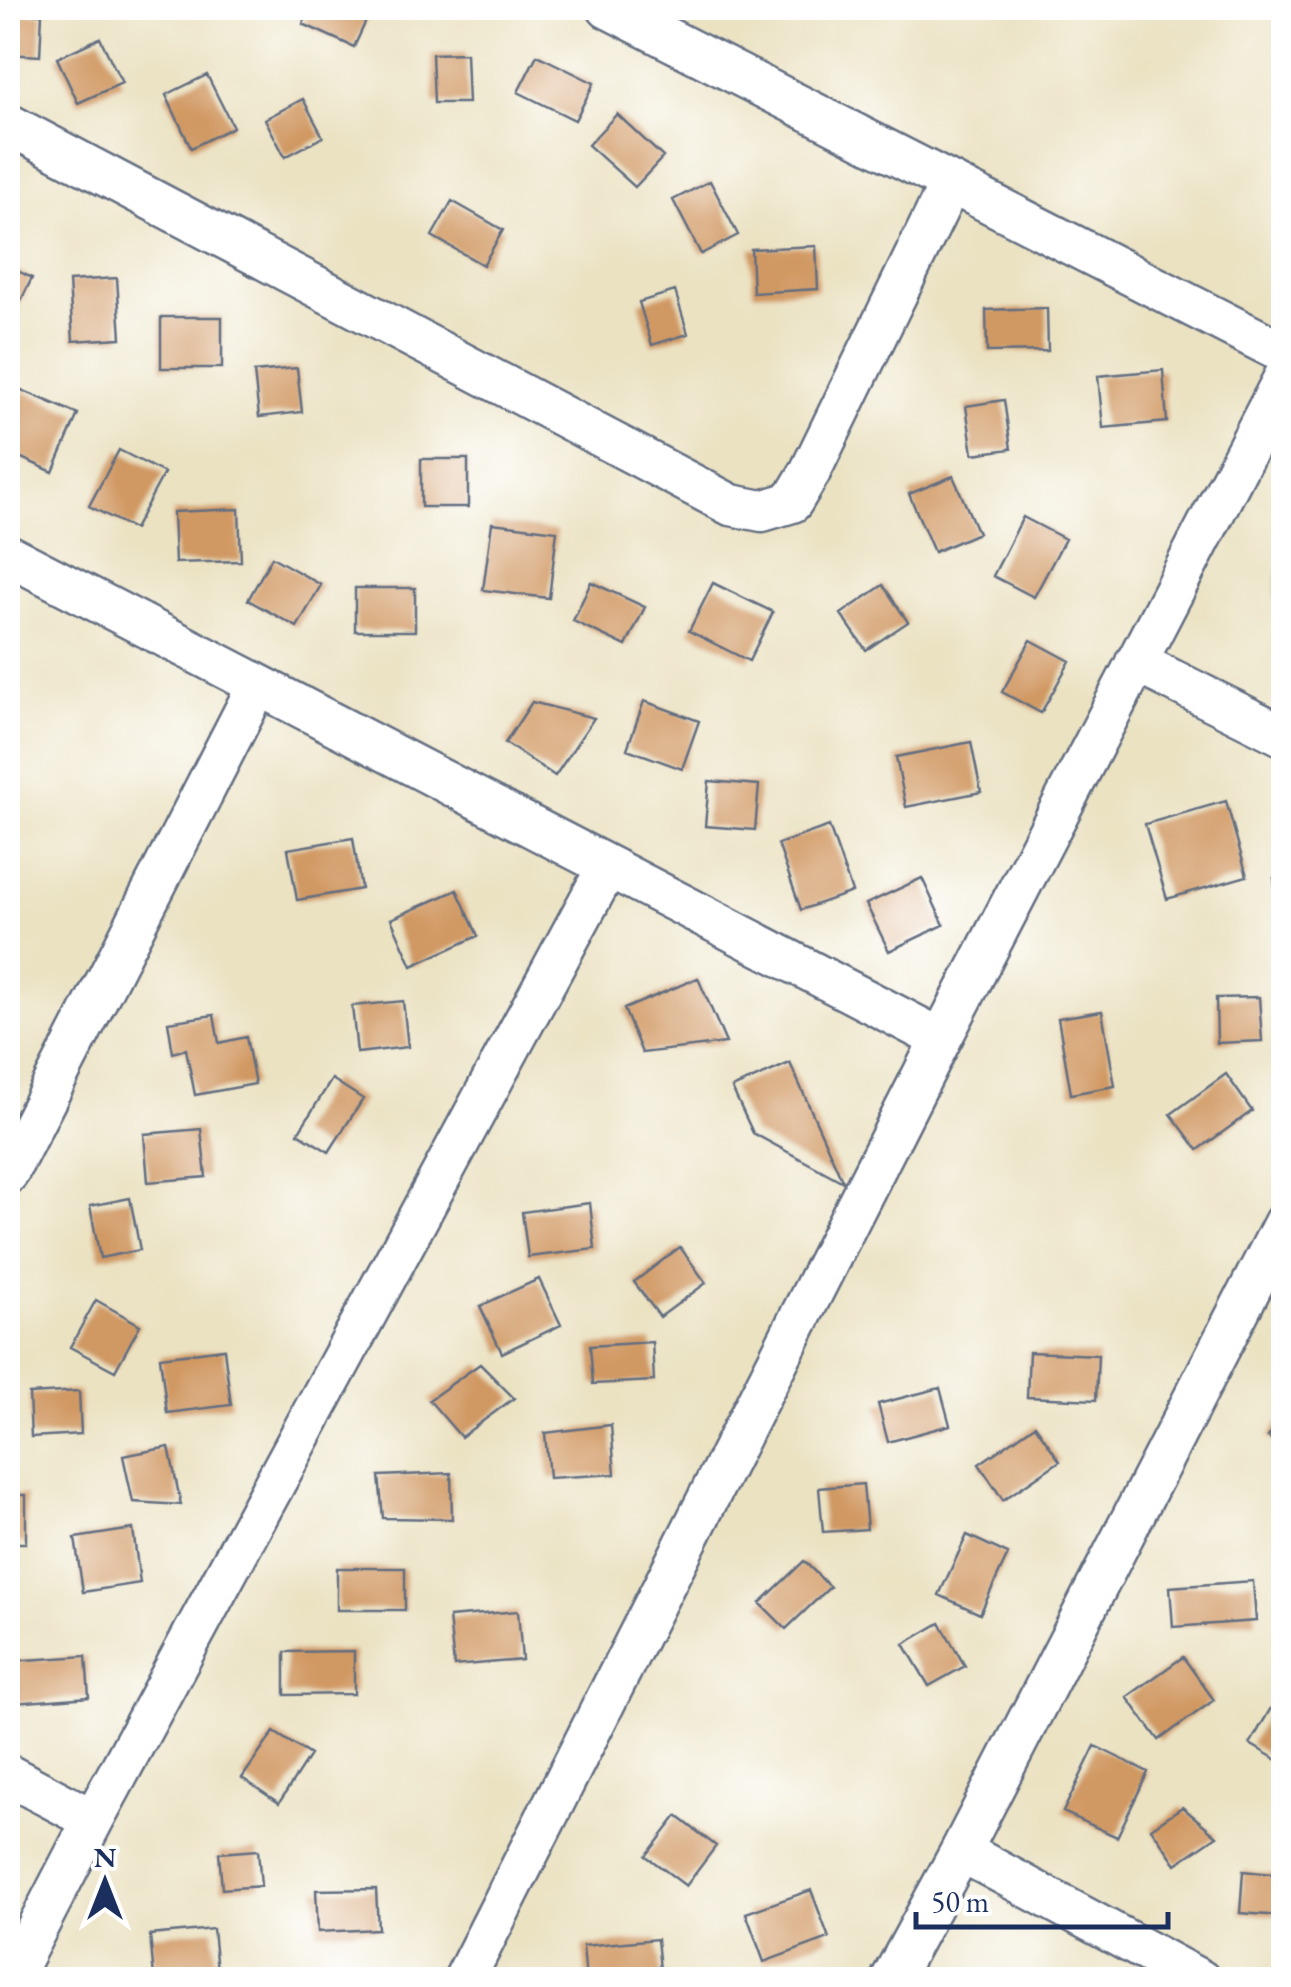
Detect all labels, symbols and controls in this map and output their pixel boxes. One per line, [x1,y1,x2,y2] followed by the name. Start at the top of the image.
[55,1832,155,1932] north arrow
[94,1839,117,1875] text: N
[916,1867,1168,1929] scale bar
[931,1882,989,1921] text: 50 m

